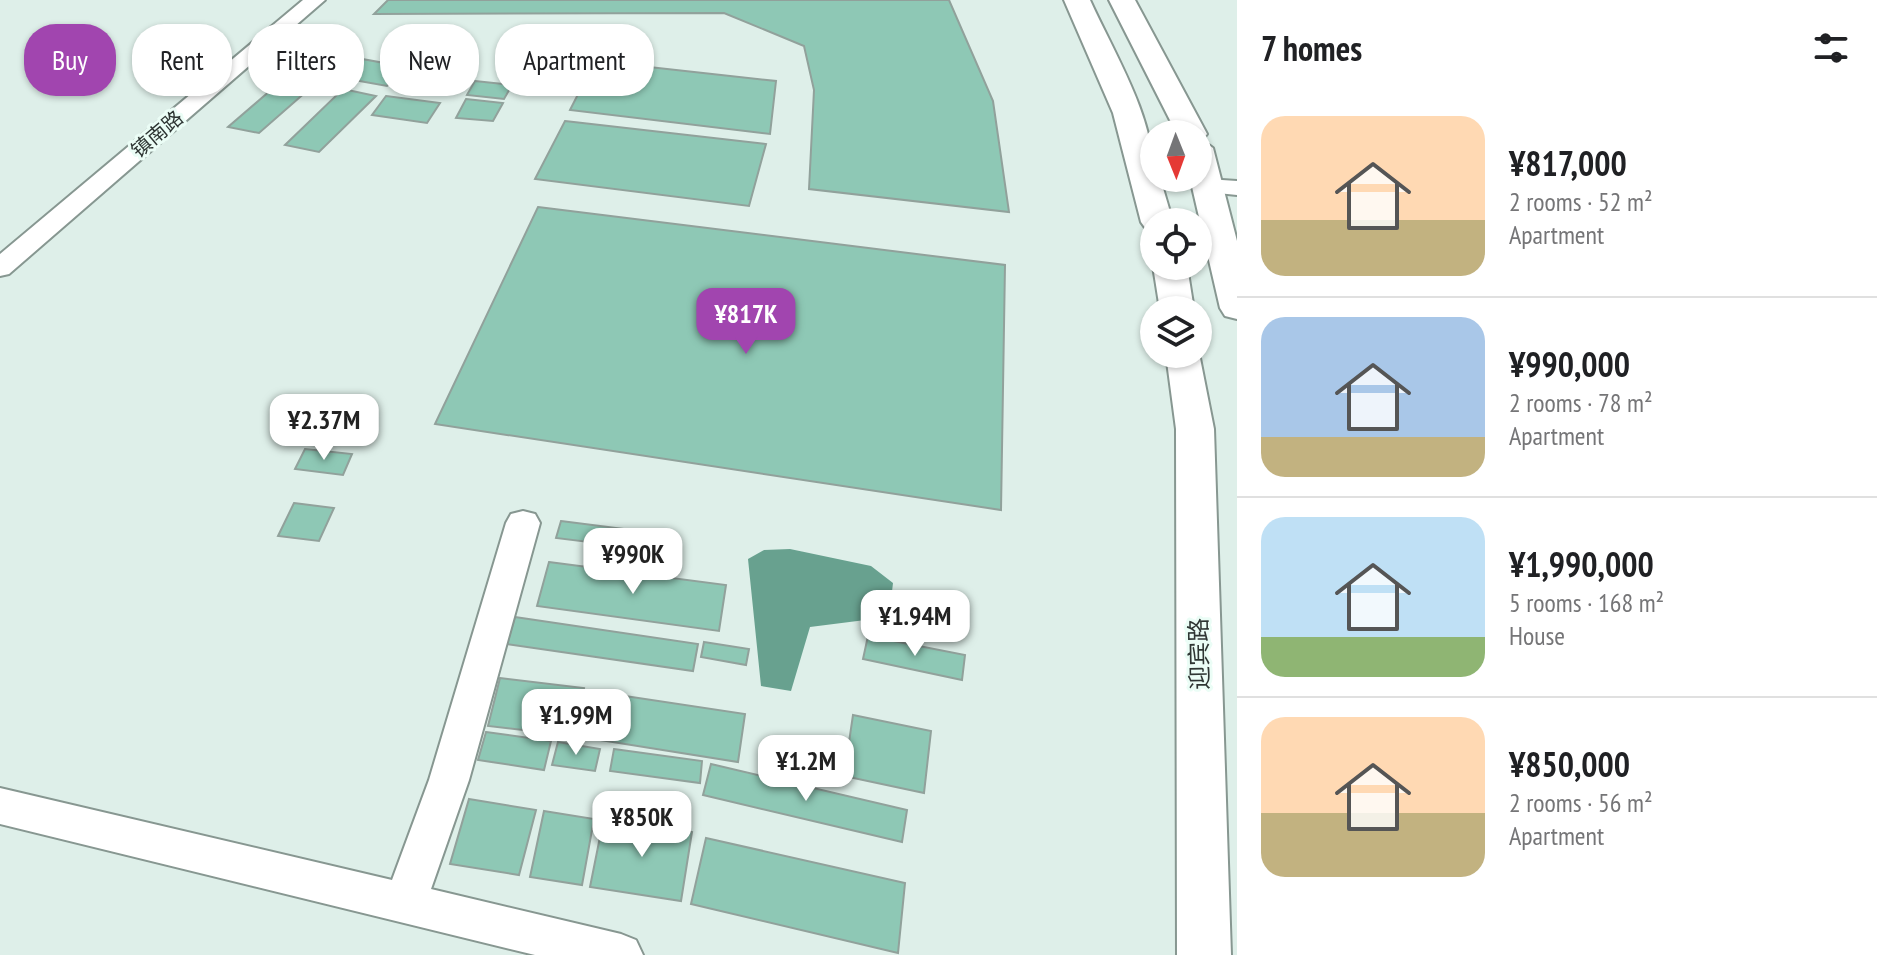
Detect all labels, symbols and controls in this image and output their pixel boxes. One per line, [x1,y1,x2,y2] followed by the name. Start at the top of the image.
[24,24,116,96] chip: Buy
[132,24,232,96] chip: Rent
[248,24,364,96] chip: Filters
[380,24,479,96] chip: New
[495,24,654,96] chip: Apartment
[1261,26,1362,70] text: 7 homes
[1809,26,1853,70] icon: filters
[126,105,188,163] street label: 镇南路
[1140,120,1212,192] north arrow
[1140,120,1212,368] map controls
[1509,141,1627,185] text: ¥817,000
[1325,148,1421,244] icon: home
[1509,185,1653,218] text: 2 rooms · 52 m²
[1140,208,1212,280] button: locate
[1509,218,1604,251] text: Apartment
[690,288,802,356] pin: ¥817K
[1140,296,1212,368] button: layers
[714,297,778,330] text: ¥817K
[1509,342,1630,386] text: ¥990,000
[1325,349,1421,445] icon: home
[1509,386,1653,419] text: 2 rooms · 78 m²
[259,394,389,462] pin: ¥2.37M
[288,403,360,436] text: ¥2.37M
[1509,419,1604,452] text: Apartment
[577,528,689,596] pin: ¥990K
[601,537,665,570] text: ¥990K
[1509,542,1654,586] text: ¥1,990,000
[1325,549,1421,645] icon: home
[1509,586,1664,619] text: 5 rooms · 168 m²
[850,590,980,658] pin: ¥1.94M
[879,599,951,632] text: ¥1.94M
[1183,618,1215,690] street label: 迎宾路
[1509,619,1565,652] text: House
[511,689,641,757] pin: ¥1.99M
[540,698,612,731] text: ¥1.99M
[750,735,862,803] pin: ¥1.2M
[1509,742,1630,786] text: ¥850,000
[776,744,836,777] text: ¥1.2M
[1325,749,1421,845] icon: home
[1509,786,1653,819] text: 2 rooms · 56 m²
[586,791,698,859] pin: ¥850K
[610,800,674,833] text: ¥850K
[1509,819,1604,852] text: Apartment

